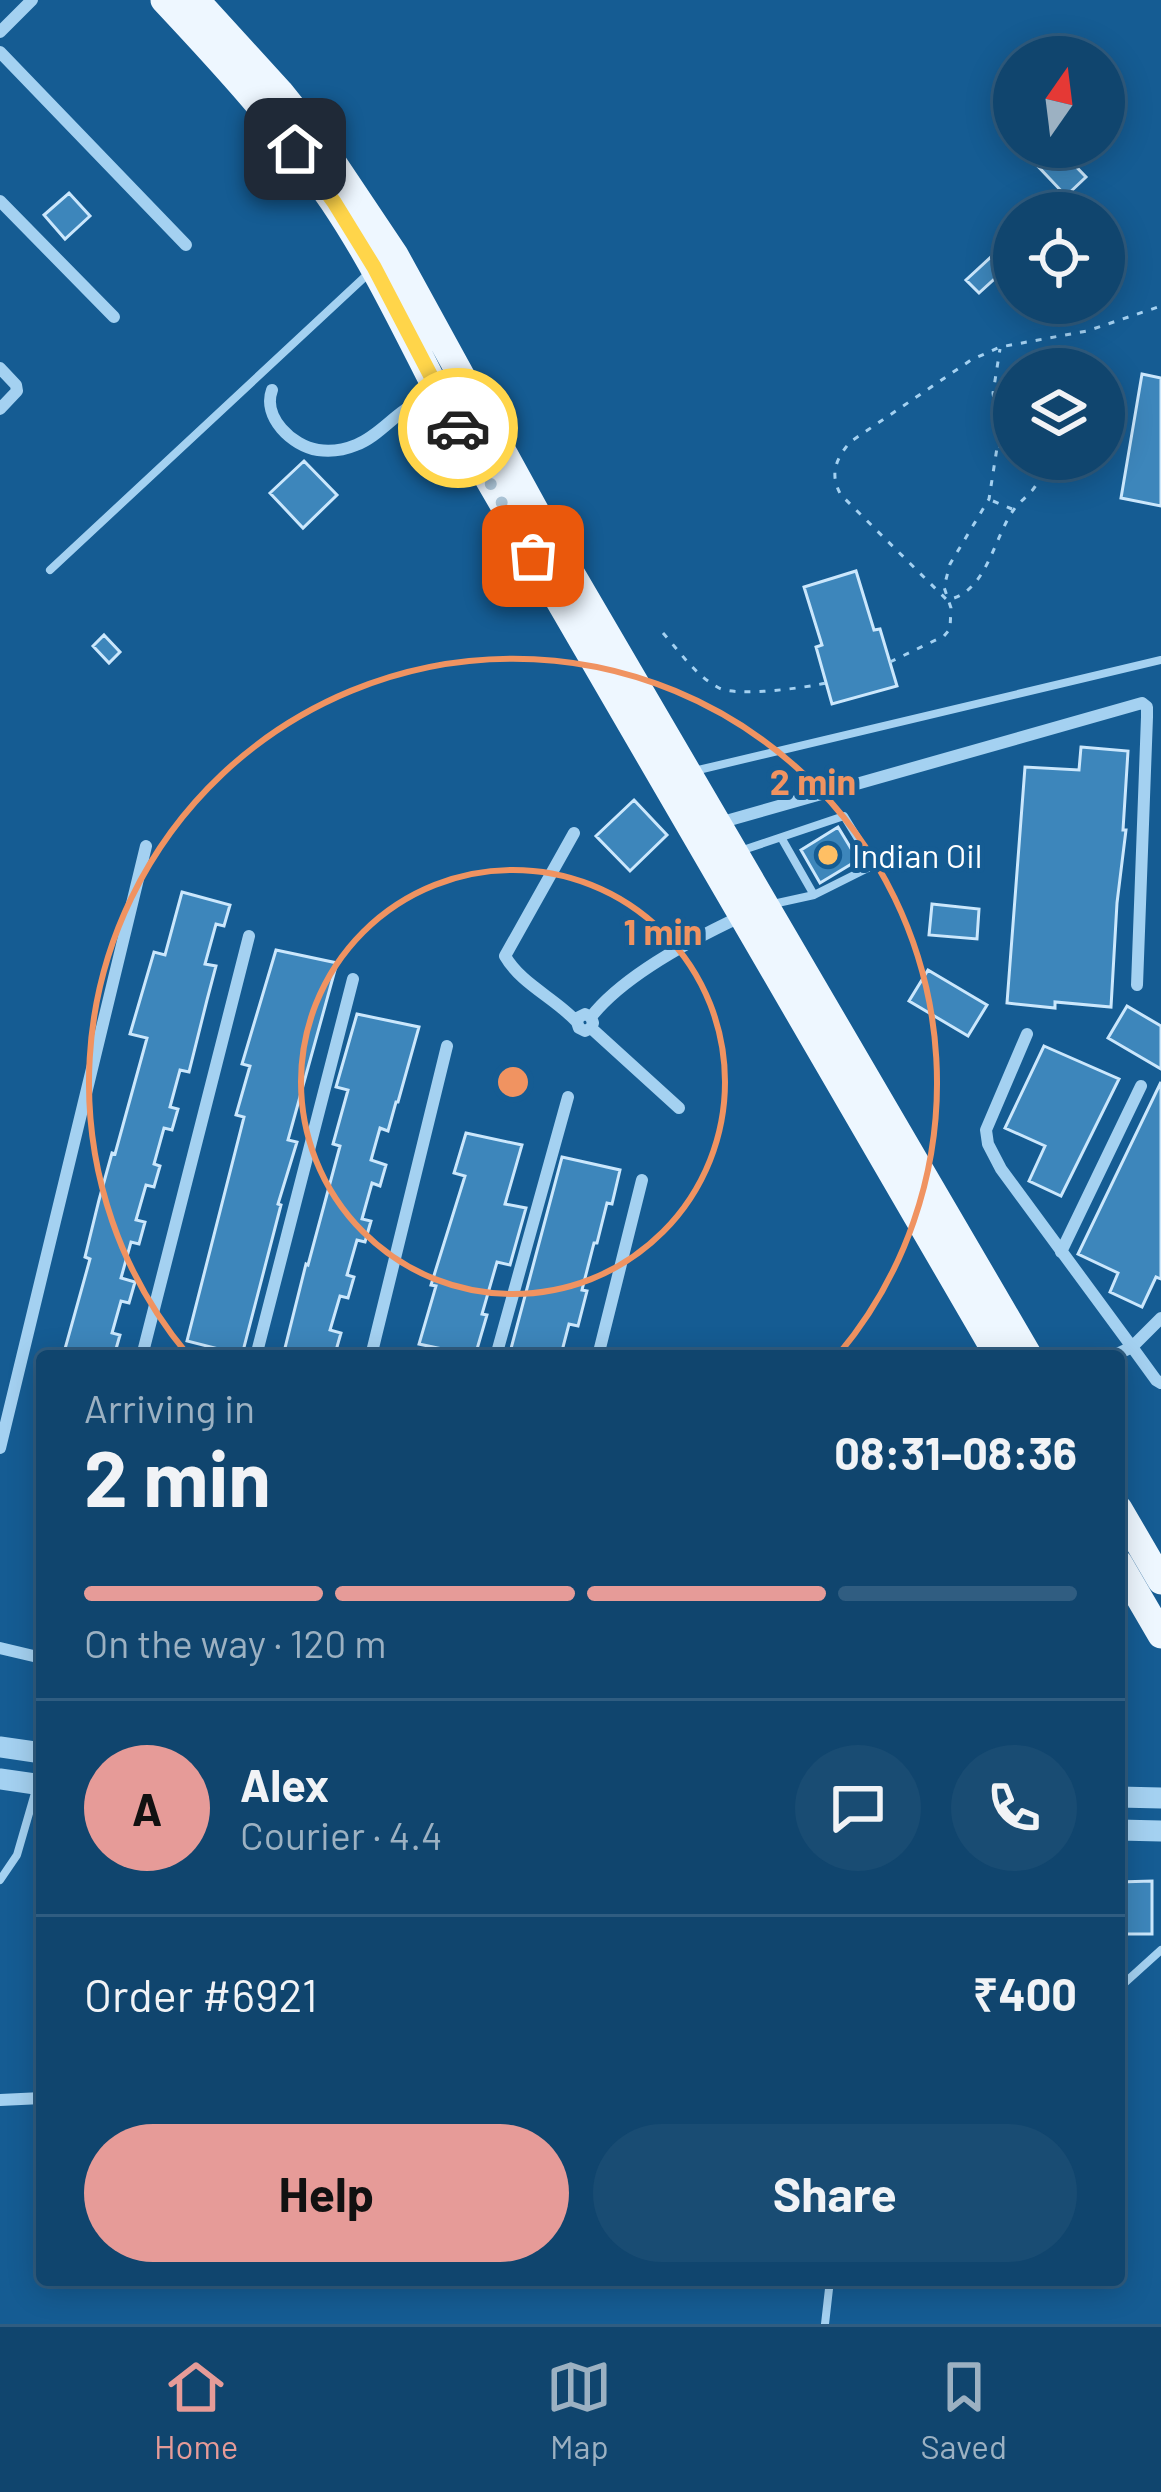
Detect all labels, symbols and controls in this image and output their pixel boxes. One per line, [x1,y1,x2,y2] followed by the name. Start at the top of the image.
[993,36,1125,168] north arrow
[993,36,1125,480] map controls
[244,98,346,200] pin
[262,116,328,182] icon: home
[993,192,1125,324] button: locate
[993,348,1125,480] button: layers
[398,368,518,488] courier
[425,395,491,461] icon: car
[482,505,584,607] pin
[500,523,566,589] icon: bag
[770,759,856,802] text: 2 min
[852,835,982,875] place label: Indian Oil
[815,842,841,868] marker: Indian Oil
[624,909,702,952] text: 1 min
[492,1061,534,1103] centre of rings
[84,1384,255,1431] text: Arriving in
[834,1425,1077,1479] text: 08:31–08:36
[84,1429,271,1523] text: 2 min
[84,1619,386,1666] text: On the way · 120 m
[795,1745,921,1871] button: chat
[951,1745,1077,1871] button: phone
[240,1757,329,1811] text: Alex
[132,1781,162,1835] text: A
[240,1811,443,1858] text: Courier · 4.4
[973,1966,1077,2020] text: ₹400
[84,1967,318,2021] text: Order #6921
[84,2124,569,2262] button: Help
[593,2124,1077,2262] button: Share
[154,2354,238,2466] tab: Home
[546,2354,612,2466] tab: Map
[920,2354,1007,2466] tab: Saved

